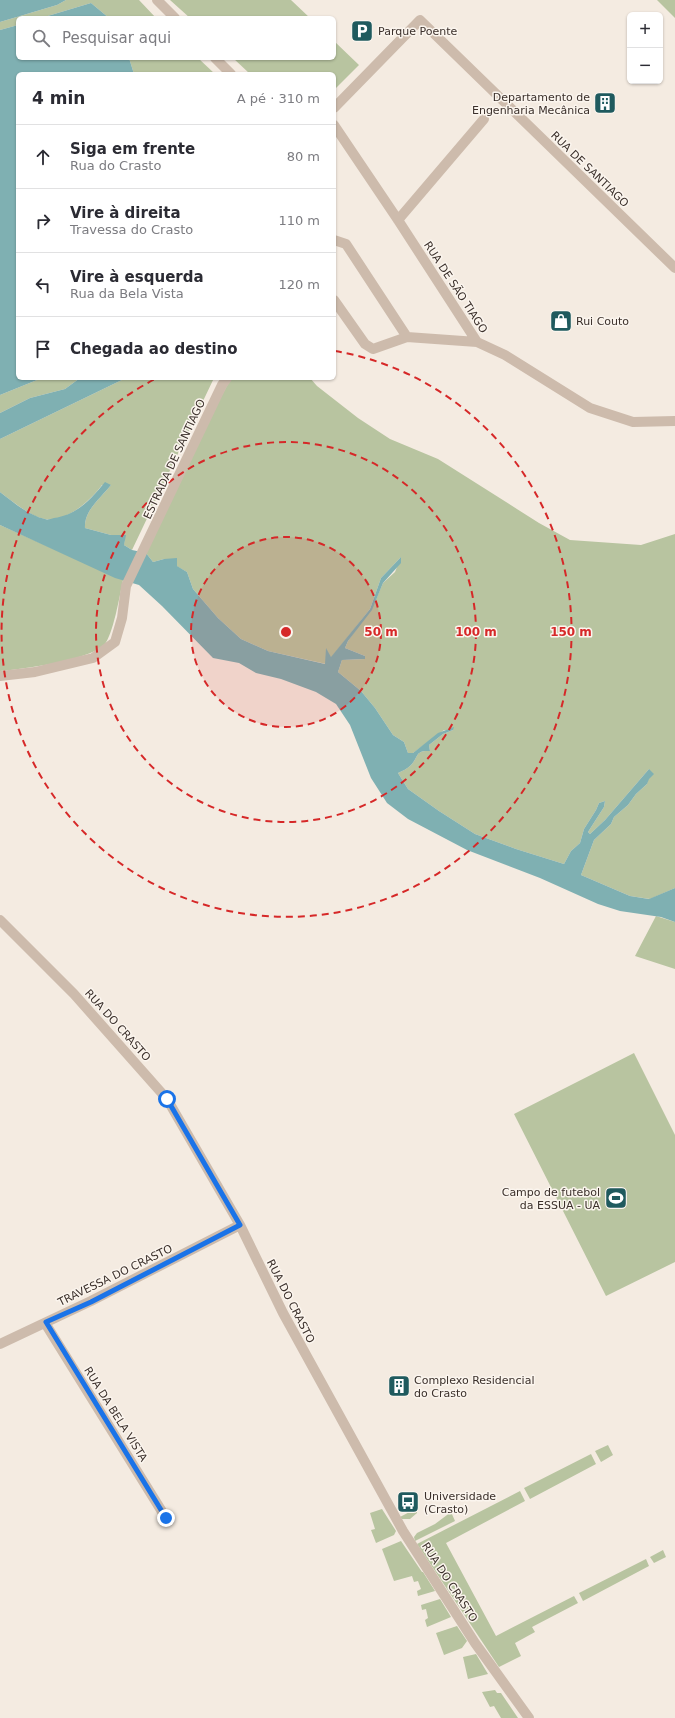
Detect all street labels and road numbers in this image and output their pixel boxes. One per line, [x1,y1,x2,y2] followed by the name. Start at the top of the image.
[548,129,631,210] street label: RUA DE SANTIAGO
[421,239,490,336] street label: RUA DE SÃO TIAGO
[141,397,208,521] street label: ESTRADA DE SANTIAGO
[82,987,154,1064] street label: RUA DO CRASTO
[55,1242,175,1309] street label: TRAVESSA DO CRASTO
[264,1257,317,1346] street label: RUA DO CRASTO
[81,1365,150,1464] street label: RUA DA BELA VISTA
[419,1540,480,1625] street label: RUA DO CRASTO

